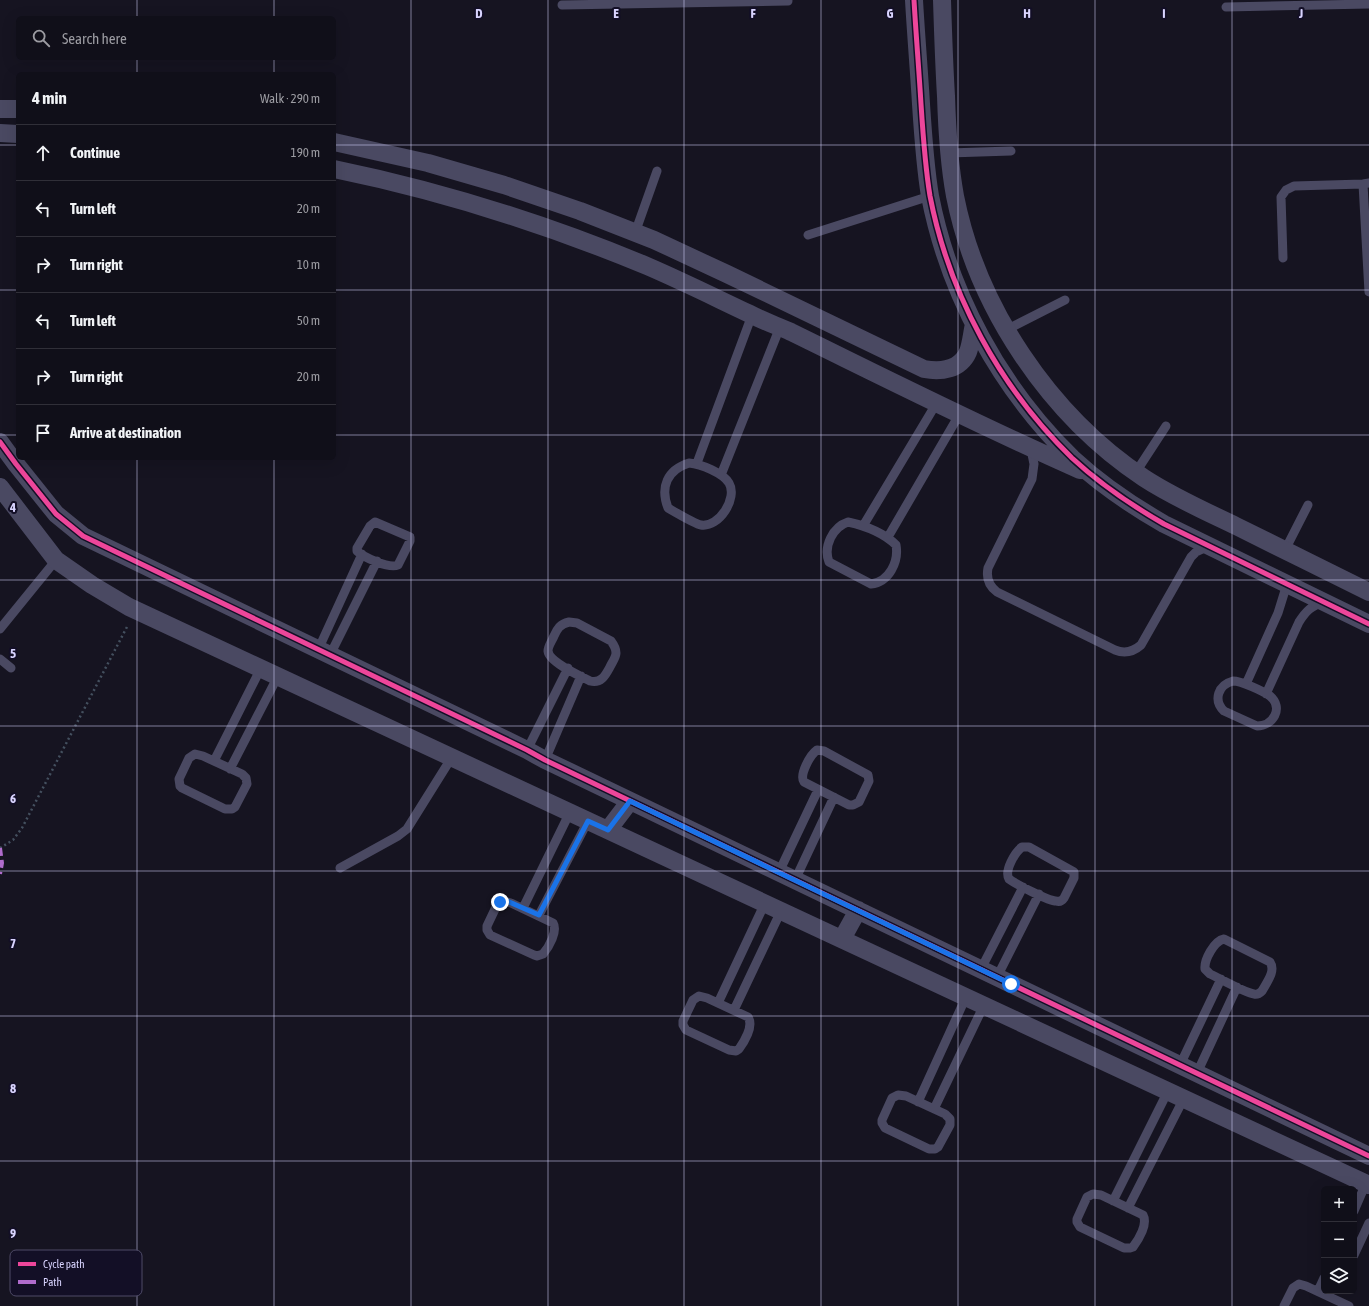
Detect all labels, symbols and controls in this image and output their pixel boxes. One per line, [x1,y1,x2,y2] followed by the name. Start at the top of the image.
[475,6,483,21] text: D
[613,6,619,21] text: E
[750,6,756,21] text: F
[887,6,894,21] text: G
[1023,6,1031,21] text: H
[1162,6,1166,21] text: I
[1298,6,1303,21] text: J
[16,16,336,60] search box
[30,27,52,49] icon: search
[62,30,127,47] text: Search here
[32,88,67,108] text: 4 min
[260,91,320,106] text: Walk · 290 m
[32,142,54,164] icon: ahead
[70,144,120,161] text: Continue
[291,145,320,160] text: 190 m
[32,198,54,220] icon: left
[70,200,116,217] text: Turn left
[297,201,320,216] text: 20 m
[32,254,54,276] icon: right
[70,256,123,273] text: Turn right
[297,257,320,272] text: 10 m
[32,310,54,332] icon: left
[70,312,116,329] text: Turn left
[297,313,320,328] text: 50 m
[32,366,54,388] icon: right
[70,368,123,385] text: Turn right
[297,369,320,384] text: 20 m
[32,422,54,444] icon: arrive
[70,424,181,441] text: Arrive at destination
[9,500,16,515] text: 4
[10,646,16,661] text: 5
[10,791,16,806] text: 6
[491,893,509,911] route end
[10,936,16,951] text: 7
[1002,975,1020,993] route start
[10,1081,16,1096] text: 8
[1321,1186,1357,1294] map controls
[1321,1186,1357,1222] button: +
[1321,1222,1357,1258] button: −
[10,1226,16,1241] text: 9
[10,1250,142,1296] legend
[43,1258,85,1270] text: Cycle path
[1321,1258,1357,1294] button: layers
[43,1276,62,1288] text: Path

